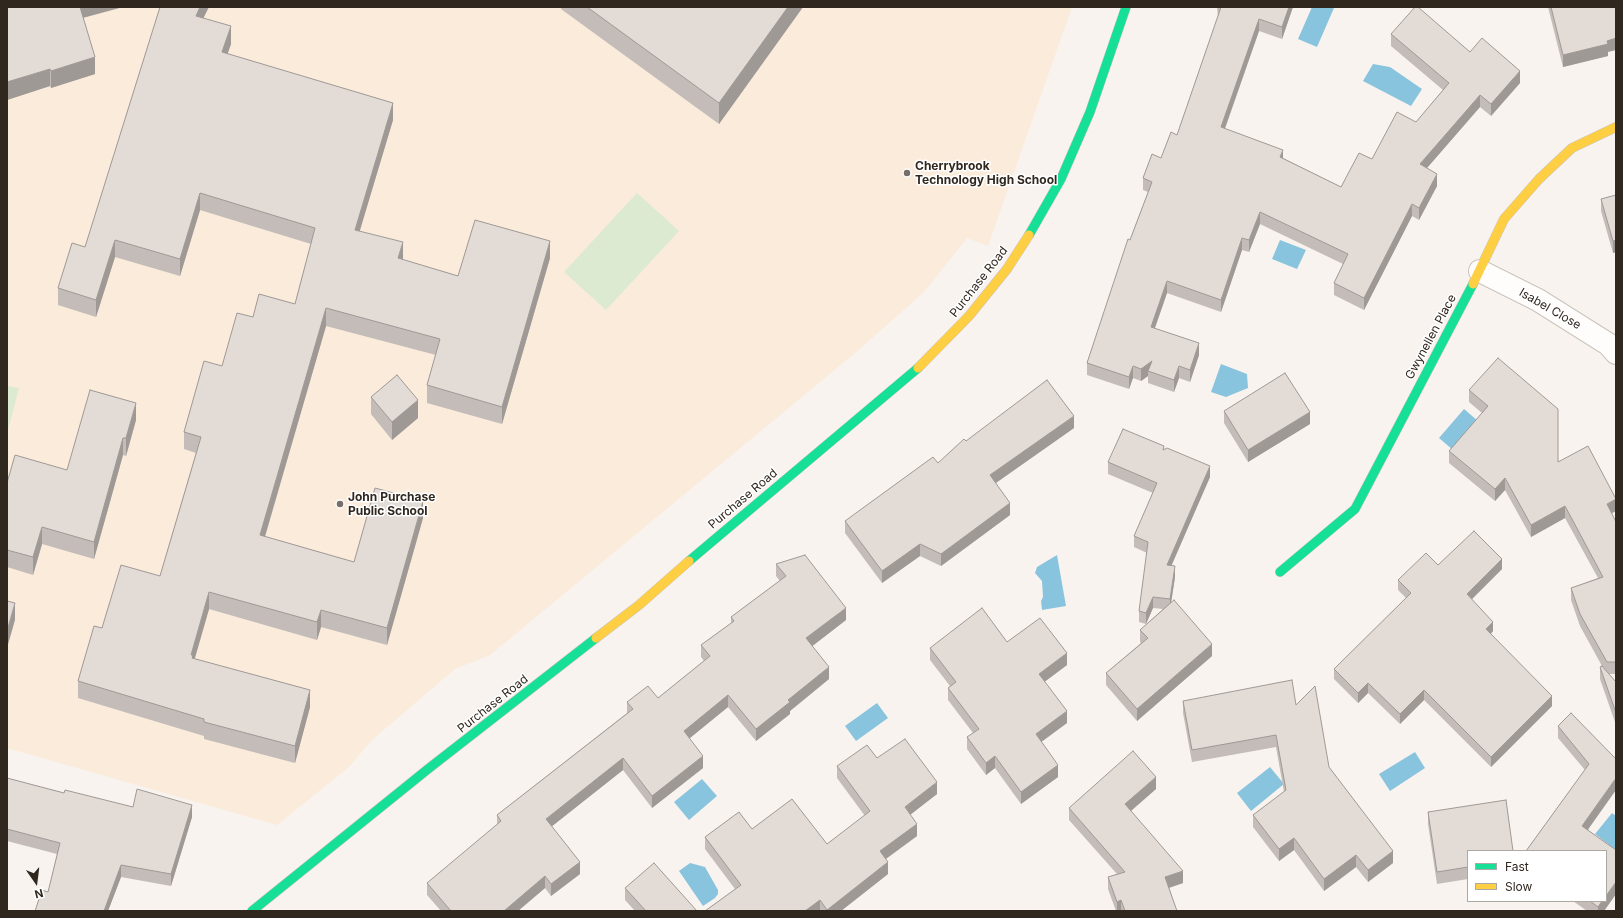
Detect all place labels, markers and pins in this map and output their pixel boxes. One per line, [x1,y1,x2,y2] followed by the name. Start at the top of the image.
[915,159,1057,187] place label: Cherrybrook Technology High School
[902,168,912,178] marker: Cherrybrook Technology High School
[348,490,435,518] place label: John Purchase Public School
[335,499,345,509] marker: John Purchase Public School

